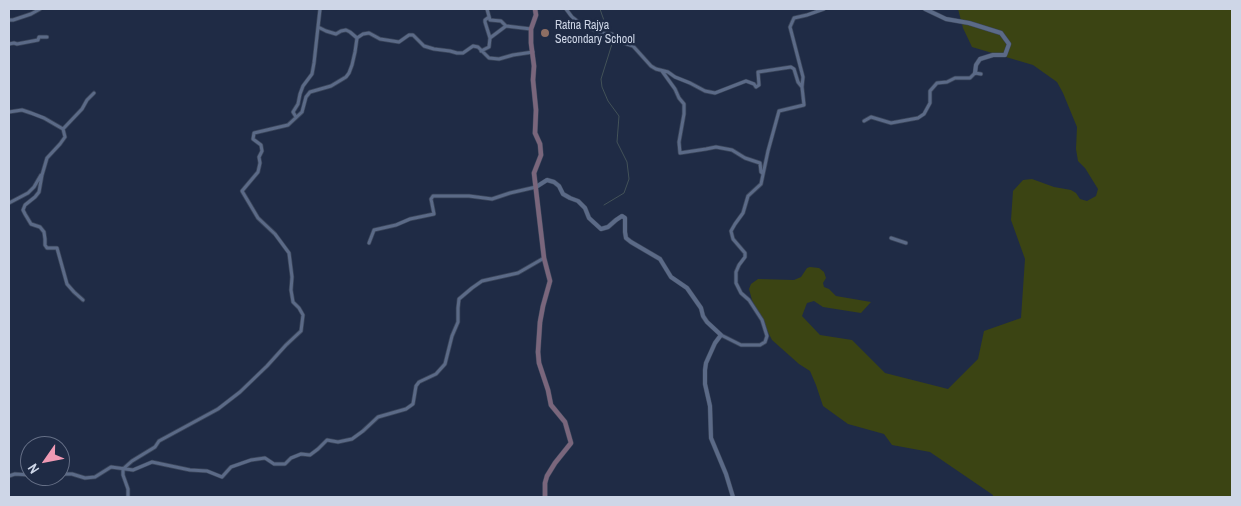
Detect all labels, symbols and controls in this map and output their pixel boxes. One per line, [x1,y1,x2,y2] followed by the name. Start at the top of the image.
[555,19,635,47] place label: Ratna Rajya Secondary School
[539,27,551,39] marker: Ratna Rajya Secondary School
[20,436,70,486] north arrow
[23,460,43,477] text: N

